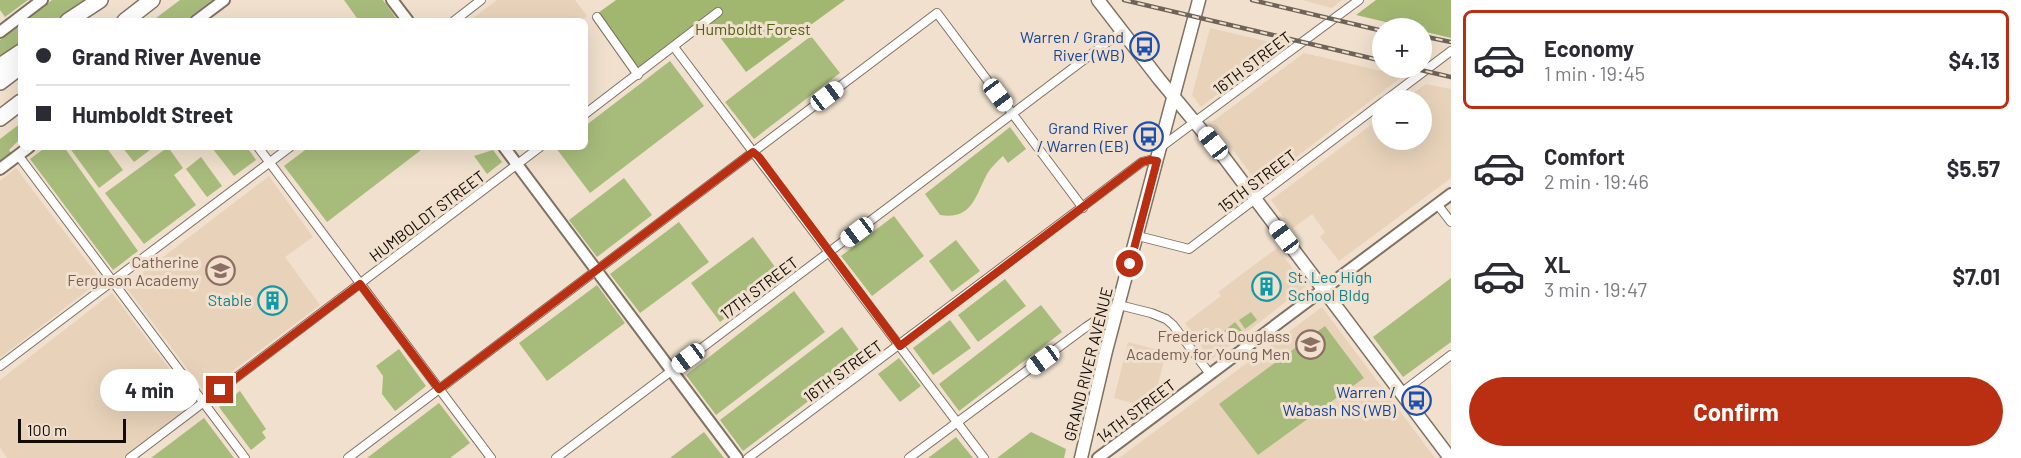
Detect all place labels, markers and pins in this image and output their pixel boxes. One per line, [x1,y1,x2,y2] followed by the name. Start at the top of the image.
[1020,27,1125,64] place label: Warren / Grand River (WB)
[1129,30,1161,62] bus stop icon: Warren / Grand River (WB)
[1037,118,1129,155] place label: Grand River / Warren (EB)
[1133,121,1165,153] bus stop icon: Grand River / Warren (EB)
[67,252,200,289] place label: Catherine Ferguson Academy
[204,255,236,287] school or university icon: Catherine Ferguson Academy
[1288,267,1372,304] place label: St. Leo High School Bldg
[1251,270,1283,302] building icon: St. Leo High School Bldg
[257,284,289,316] building icon: Stable
[208,290,252,309] place label: Stable
[1126,326,1290,363] place label: Frederick Douglass Academy for Young Men
[1295,329,1327,361] school or university icon: Frederick Douglass Academy for Young Men
[1283,382,1397,419] place label: Warren / Wabash NS (WB)
[1401,385,1433,417] bus stop icon: Warren / Wabash NS (WB)

